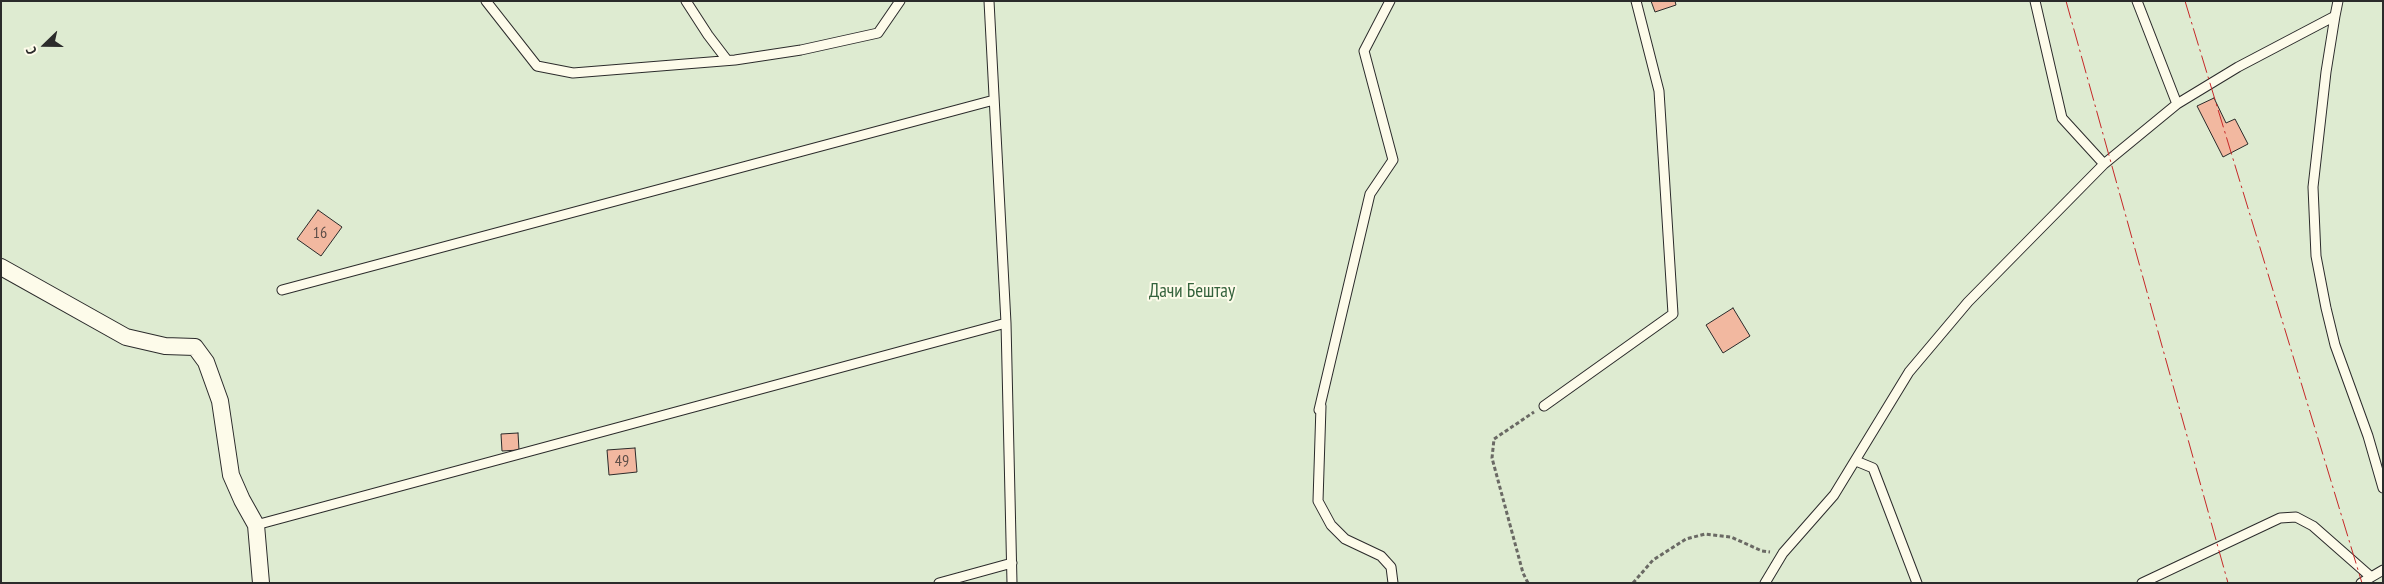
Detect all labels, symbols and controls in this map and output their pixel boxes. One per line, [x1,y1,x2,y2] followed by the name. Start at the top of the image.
[20,20,70,70] north arrow
[22,44,41,57] text: С
[313,223,327,243] house number: 16
[1149,281,1235,303] park label: Дачи Бештау
[615,451,629,471] house number: 49

